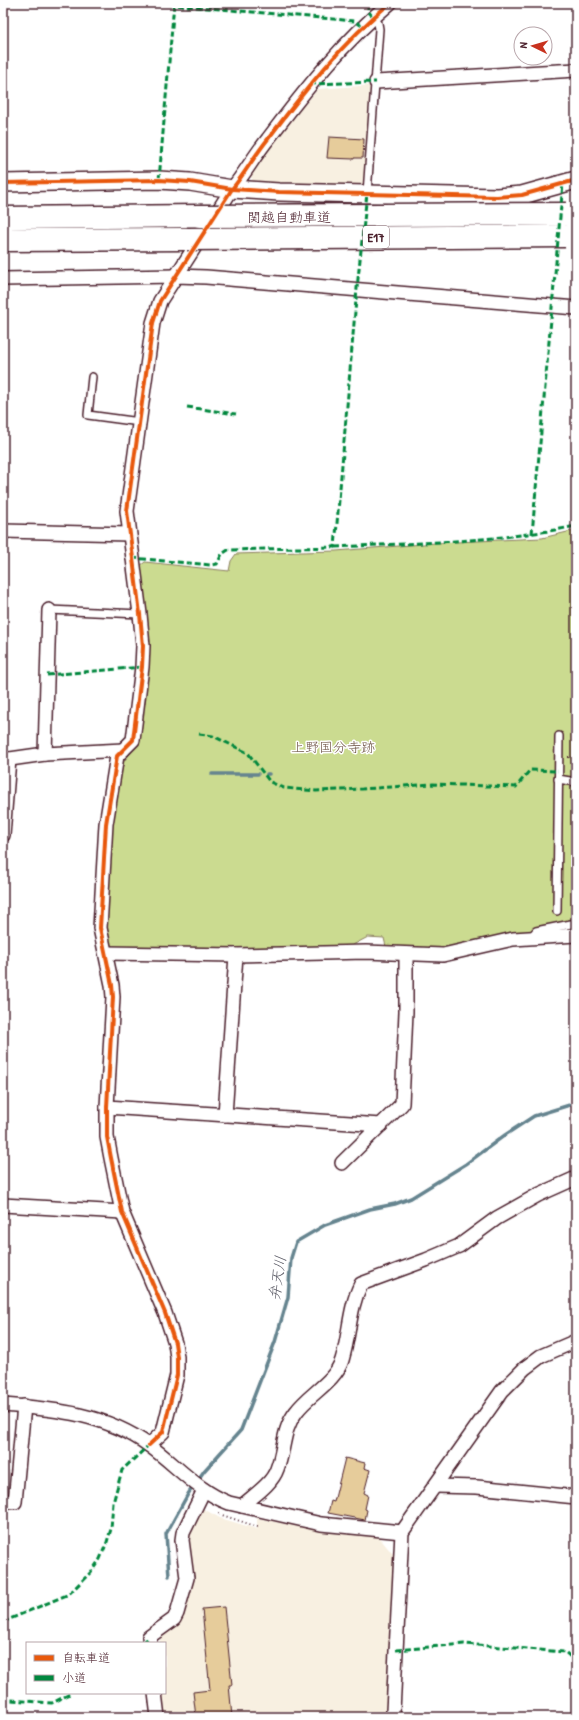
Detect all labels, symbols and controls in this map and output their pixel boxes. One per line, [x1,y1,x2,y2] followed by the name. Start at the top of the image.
[513,26,553,66] north arrow
[516,41,530,49] text: N
[247,207,331,226] street label: 関越自動車道
[363,226,389,248] road number: E17
[291,737,375,756] park label: 上野国分寺跡
[263,1254,291,1302] water label: 弁天川
[26,1642,166,1694] legend
[62,1649,110,1666] text: 自転車道
[62,1669,86,1686] text: 小道

